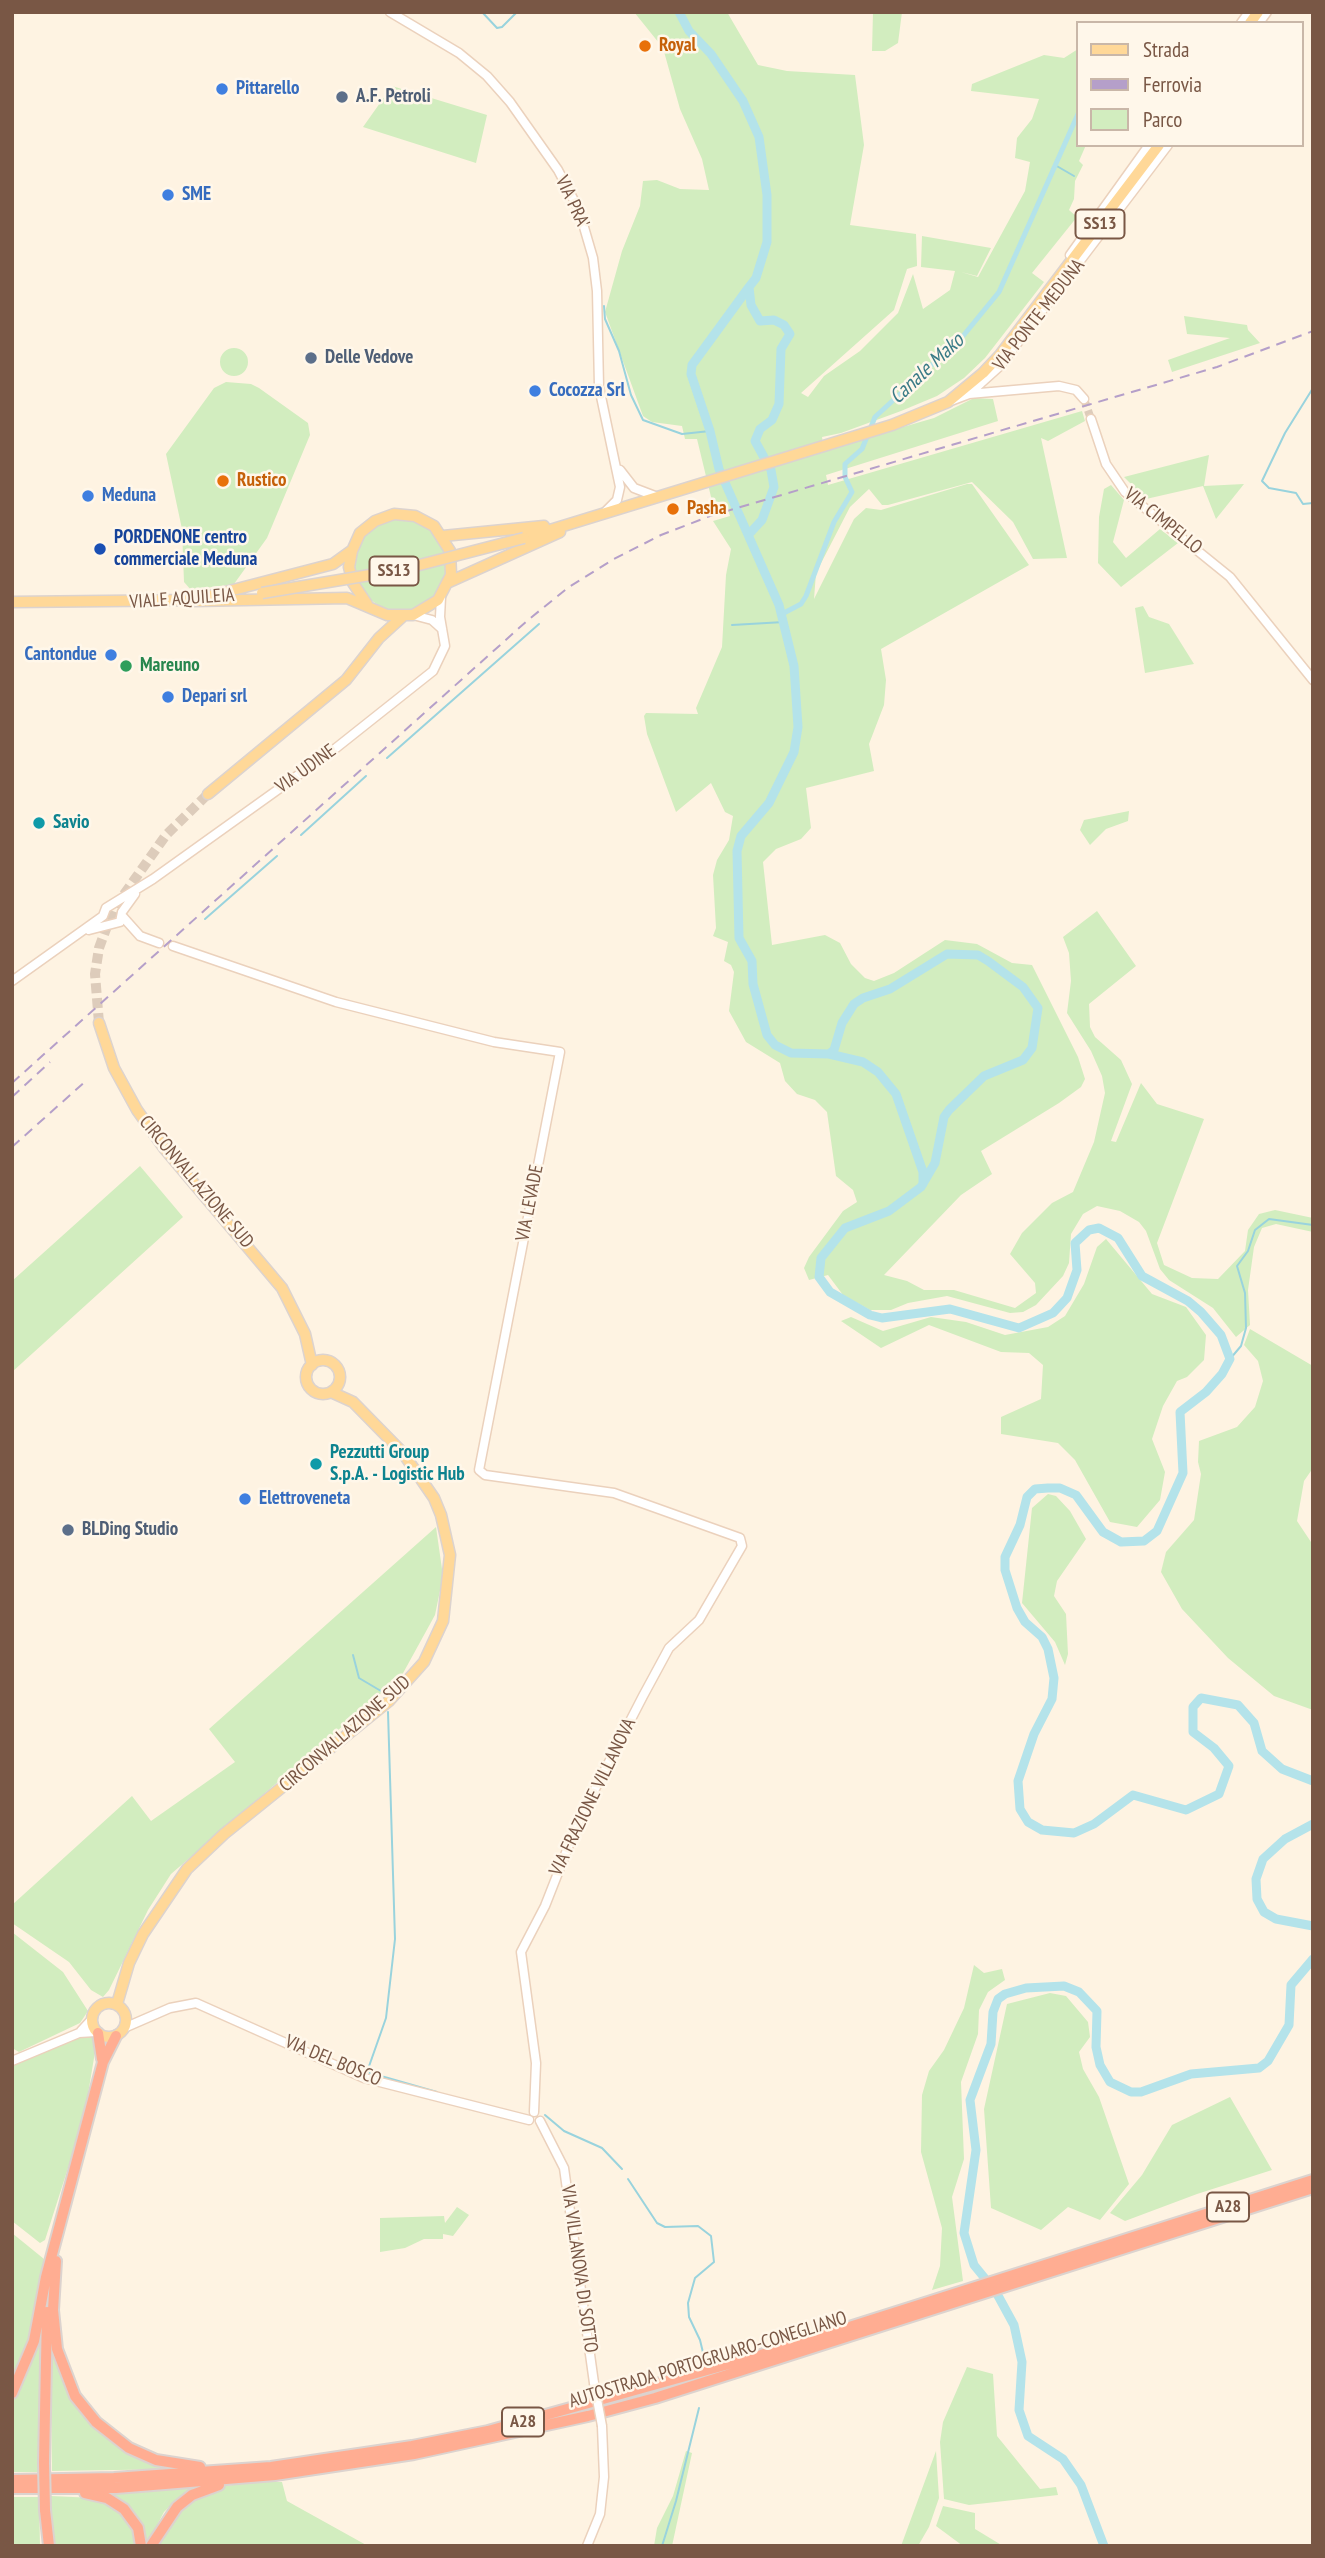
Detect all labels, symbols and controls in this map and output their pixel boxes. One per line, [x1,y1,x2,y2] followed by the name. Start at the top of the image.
[1076,21,1304,147] legend
[659,35,696,57] place label: Royal
[1143,36,1189,63] text: Strada
[637,38,653,54] marker: Royal
[1143,71,1202,98] text: Ferrovia
[236,78,300,100] place label: Pittarello
[214,81,230,97] marker: Pittarello
[356,86,431,108] place label: A.F. Petroli
[334,89,350,105] marker: A.F. Petroli
[1143,106,1182,133] text: Parco
[550,172,594,232] street label: VIA PRA'
[182,184,211,206] place label: SME
[160,187,176,203] marker: SME
[1076,210,1124,238] road number: SS13
[988,255,1090,375] street label: VIA PONTE MEDUNA
[885,328,969,410] water label: Canale Mako
[325,347,413,369] place label: Delle Vedove
[303,350,319,366] marker: Delle Vedove
[549,380,625,402] place label: Cocozza Srl
[527,383,543,399] marker: Cocozza Srl
[237,470,286,492] place label: Rustico
[215,473,231,489] marker: Rustico
[1120,483,1206,559] street label: VIA CIMPELLO
[102,485,156,507] place label: Meduna
[80,488,96,504] marker: Meduna
[687,498,727,520] place label: Pasha
[665,501,681,517] marker: Pasha
[114,527,257,571] place label: PORDENONE centro commerciale Meduna
[92,541,108,557] marker: PORDENONE centro commerciale Meduna
[370,556,418,586] road number: SS13
[129,584,235,614] street label: VIALE AQUILEIA
[25,644,97,666] place label: Cantondue
[103,647,119,663] marker: Cantondue
[140,655,200,677] place label: Mareuno
[118,658,134,674] marker: Mareuno
[182,686,247,708] place label: Depari srl
[160,689,176,705] marker: Depari srl
[271,740,341,798] street label: VIA UDINE
[53,812,89,834] place label: Savio
[31,815,47,831] marker: Savio
[134,1111,258,1253] street label: CIRCONVALLAZIONE SUD
[511,1163,549,1243] street label: VIA LEVADE
[330,1442,465,1486] place label: Pezzutti Group S.p.A. - Logistic Hub
[308,1456,324,1472] marker: Pezzutti Group S.p.A. - Logistic Hub
[259,1488,350,1510] place label: Elettroveneta
[237,1491,253,1507] marker: Elettroveneta
[82,1519,178,1541] place label: BLDing Studio
[60,1522,76,1538] marker: BLDing Studio
[275,1671,415,1797] street label: CIRCONVALLAZIONE SUD
[545,1714,641,1880] street label: VIA FRAZIONE VILLANOVA
[281,2030,385,2092] street label: VIA DEL BOSCO
[556,2184,602,2354] street label: VIA VILLANOVA DI SOTTO
[1207,2192,1249,2222] road number: A28
[566,2307,850,2413] street label: AUTOSTRADA PORTOGRUARO-CONEGLIANO
[502,2408,544,2436] road number: A28

